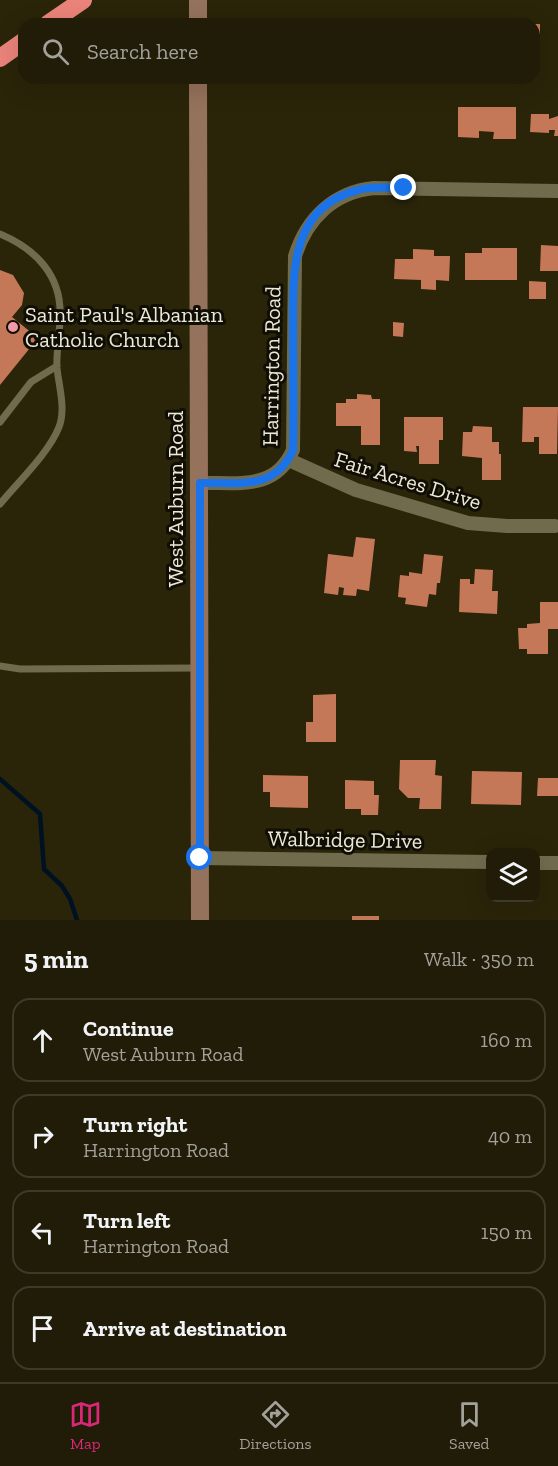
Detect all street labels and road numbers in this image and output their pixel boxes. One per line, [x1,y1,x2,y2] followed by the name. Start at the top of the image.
[257,285,286,447] street label: Harrington Road
[162,411,189,587] street label: West Auburn Road
[331,445,485,516] street label: Fair Acres Drive
[268,825,422,854] street label: Walbridge Drive

